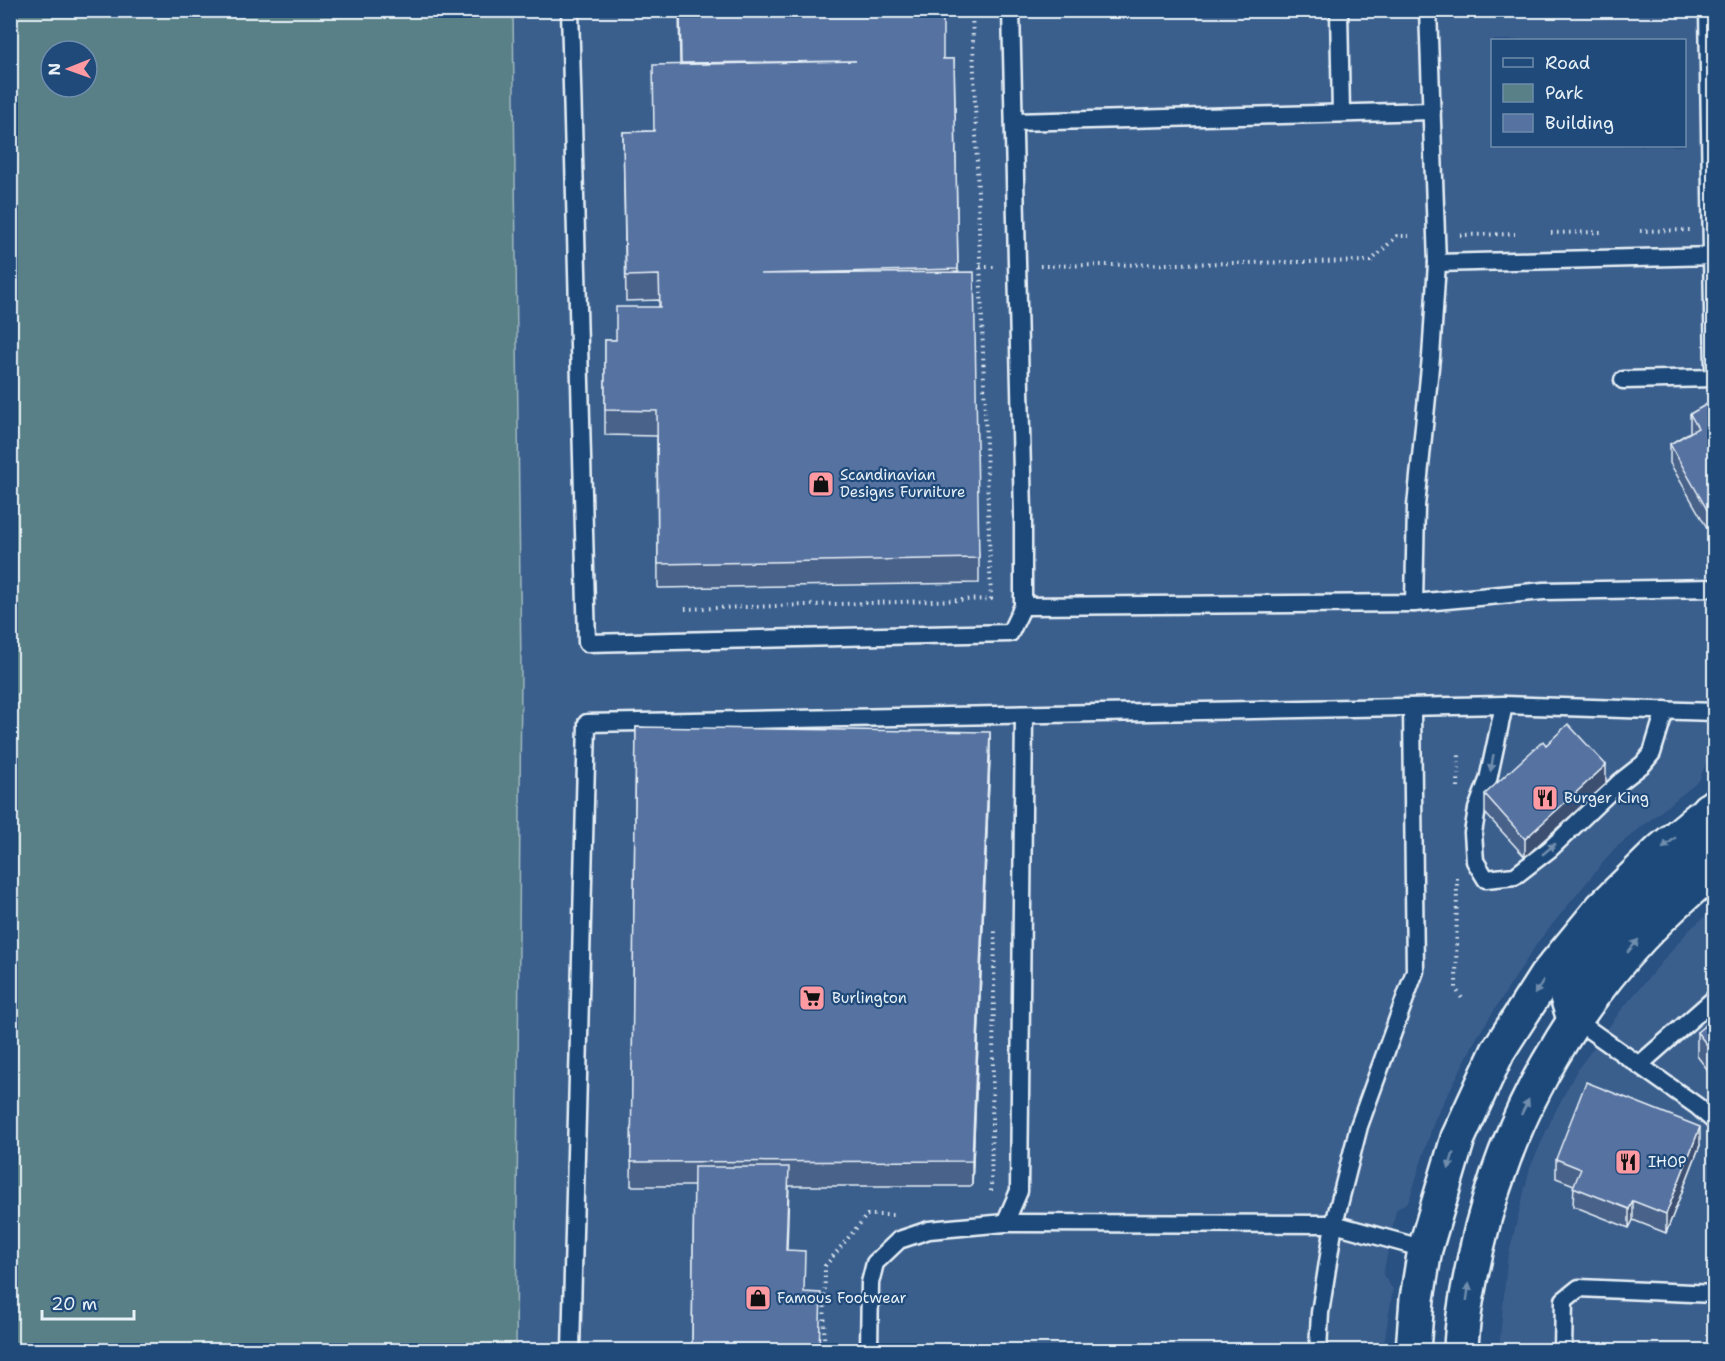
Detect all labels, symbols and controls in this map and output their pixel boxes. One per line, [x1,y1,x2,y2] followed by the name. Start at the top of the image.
[39,39,99,99] north arrow
[1491,39,1686,147] legend
[1545,51,1590,75] text: Road
[44,63,65,76] text: N
[1545,81,1584,105] text: Park
[1545,111,1614,135] text: Building
[840,465,966,502] place label: Scandinavian Designs Furniture
[806,469,836,499] shop icon: Scandinavian Designs Furniture
[1487,753,1496,772] one-way arrow
[1530,783,1560,813] restaurant icon: Burger King
[1564,788,1649,808] place label: Burger King
[1662,836,1677,849] one-way arrow
[1541,843,1557,856] one-way arrow
[1626,939,1639,954] one-way arrow
[1533,979,1544,995] one-way arrow
[797,983,827,1013] supermarket icon: Burlington
[832,988,907,1008] place label: Burlington
[1520,1098,1530,1115] one-way arrow
[1613,1147,1643,1177] restaurant icon: IHOP
[1446,1152,1456,1170] one-way arrow
[1648,1152,1687,1172] place label: IHOP
[42,1283,134,1321] scale bar
[743,1283,773,1313] shop icon: Famous Footwear
[1463,1283,1472,1302] one-way arrow
[777,1288,907,1308] place label: Famous Footwear
[51,1292,97,1316] text: 20 m

